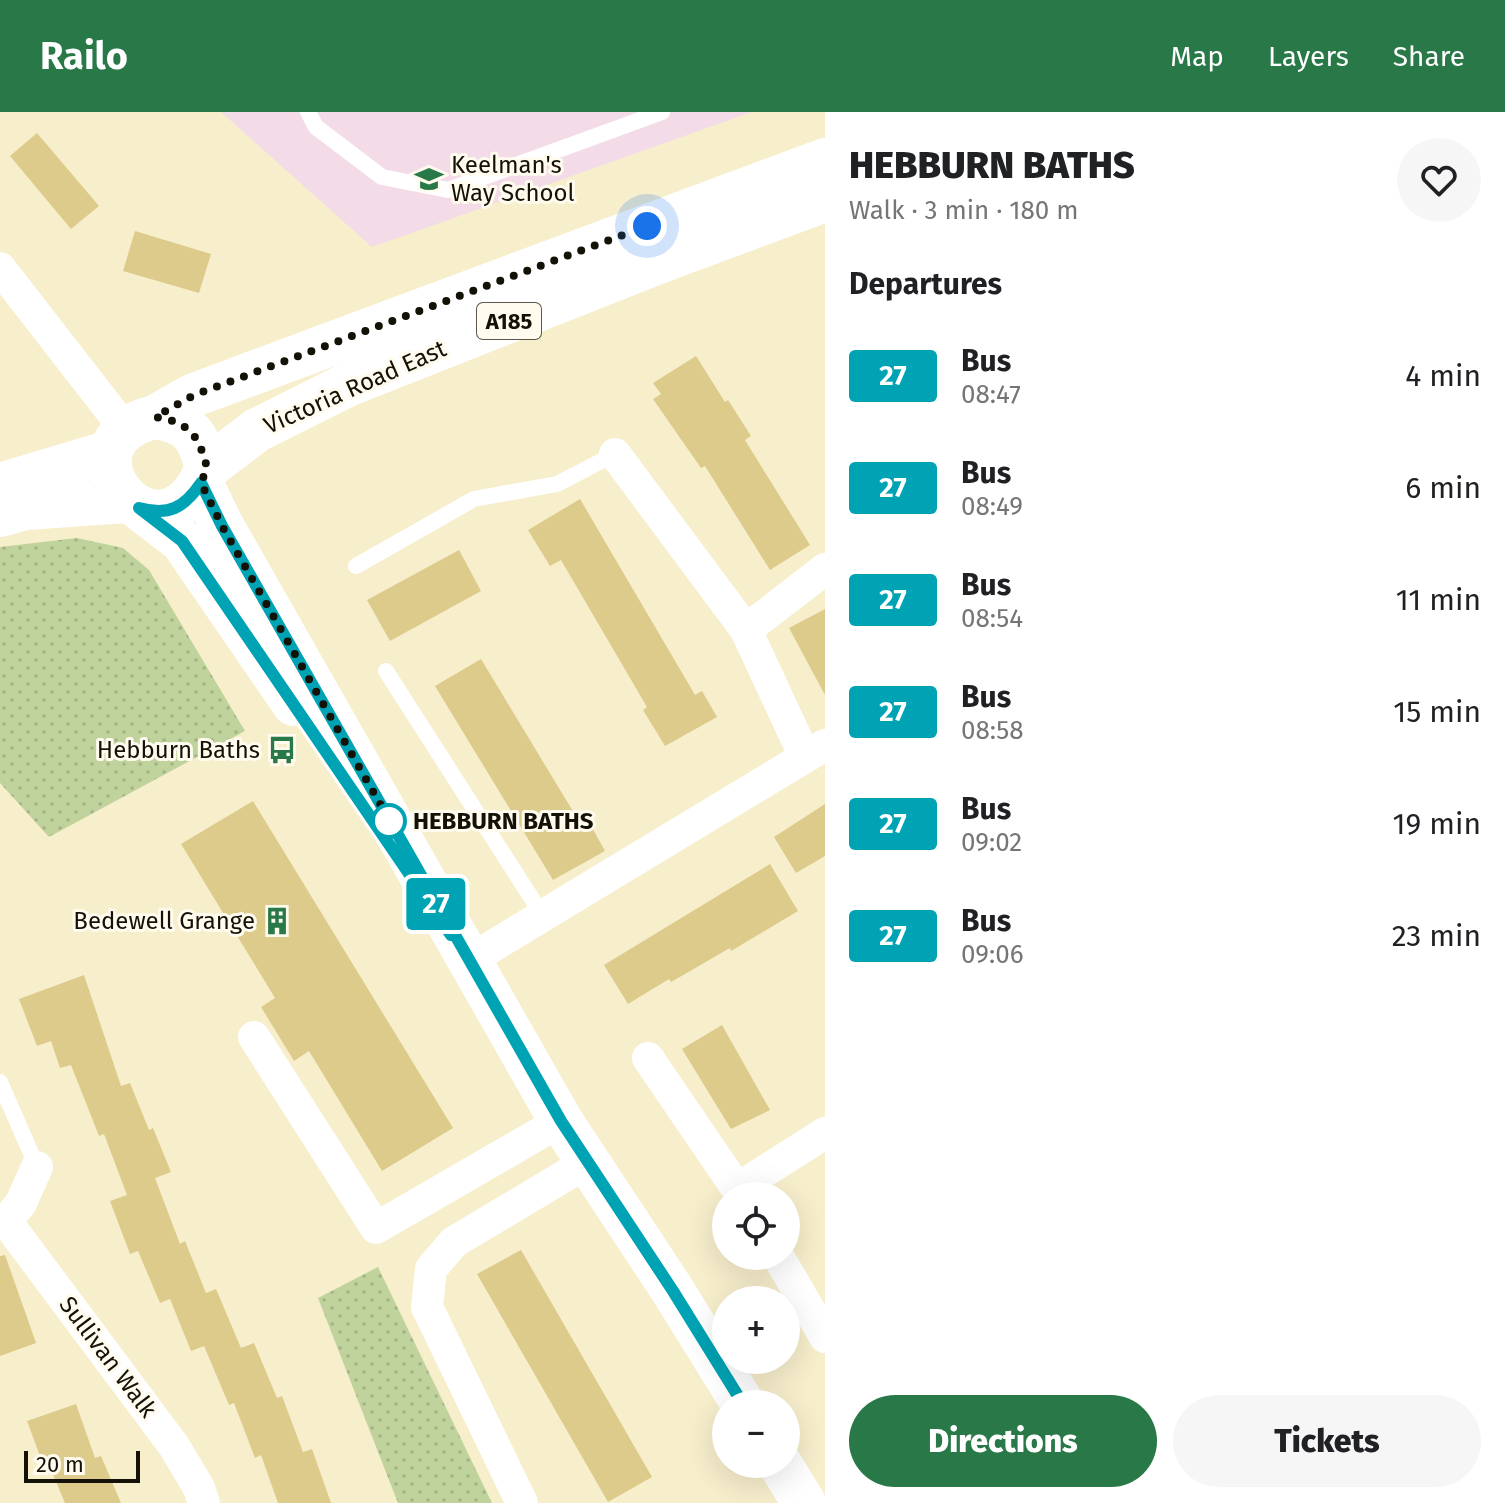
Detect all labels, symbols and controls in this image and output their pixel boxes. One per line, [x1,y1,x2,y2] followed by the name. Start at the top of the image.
[40,33,128,79] text: Railo
[1170,40,1224,73] text: Map
[1268,40,1349,73] text: Layers
[1393,40,1465,73] text: Share
[1397,138,1481,222] button: heart
[849,142,1135,188] text: HEBBURN BATHS
[451,151,575,207] place label: Keelman's Way School
[414,164,444,194] school or university icon: Keelman's Way School
[849,195,1079,226] text: Walk · 3 min · 180 m
[627,206,667,246] your location
[849,266,1002,302] text: Departures
[477,303,541,339] road number: A185
[260,334,451,440] street label: Victoria Road East
[961,343,1011,379] text: Bus
[1405,358,1481,394] text: 4 min
[879,359,907,392] text: 27
[961,379,1021,410] text: 08:47
[961,455,1011,491] text: Bus
[1405,470,1481,506] text: 6 min
[879,471,907,504] text: 27
[961,491,1023,522] text: 08:49
[961,567,1011,603] text: Bus
[1396,582,1481,618] text: 11 min
[879,583,907,616] text: 27
[961,603,1023,634] text: 08:54
[961,679,1011,715] text: Bus
[1393,694,1481,730] text: 15 min
[879,695,907,728] text: 27
[961,715,1024,746] text: 08:58
[267,735,297,765] bus stop icon: Hebburn Baths
[97,736,260,764] place label: Hebburn Baths
[961,791,1011,827] text: Bus
[372,804,406,838] marker: HEBBURN BATHS
[1393,806,1481,842] text: 19 min
[413,807,594,835] place label: HEBBURN BATHS
[879,807,907,840] text: 27
[961,827,1022,858] text: 09:02
[400,878,472,930] line badge: 27
[422,887,450,920] text: 27
[961,903,1011,939] text: Bus
[262,906,292,936] building icon: Bedewell Grange
[73,907,255,935] place label: Bedewell Grange
[1392,918,1481,954] text: 23 min
[879,919,907,952] text: 27
[961,939,1024,970] text: 09:06
[712,1182,800,1478] map controls
[712,1182,800,1270] button: locate
[712,1286,800,1374] button: +
[53,1291,163,1424] street label: Sullivan Walk
[712,1390,800,1478] button: −
[849,1395,1157,1487] button: Directions
[1173,1395,1481,1487] button: Tickets
[24,1447,140,1483] scale bar
[36,1451,84,1478] text: 20 m

